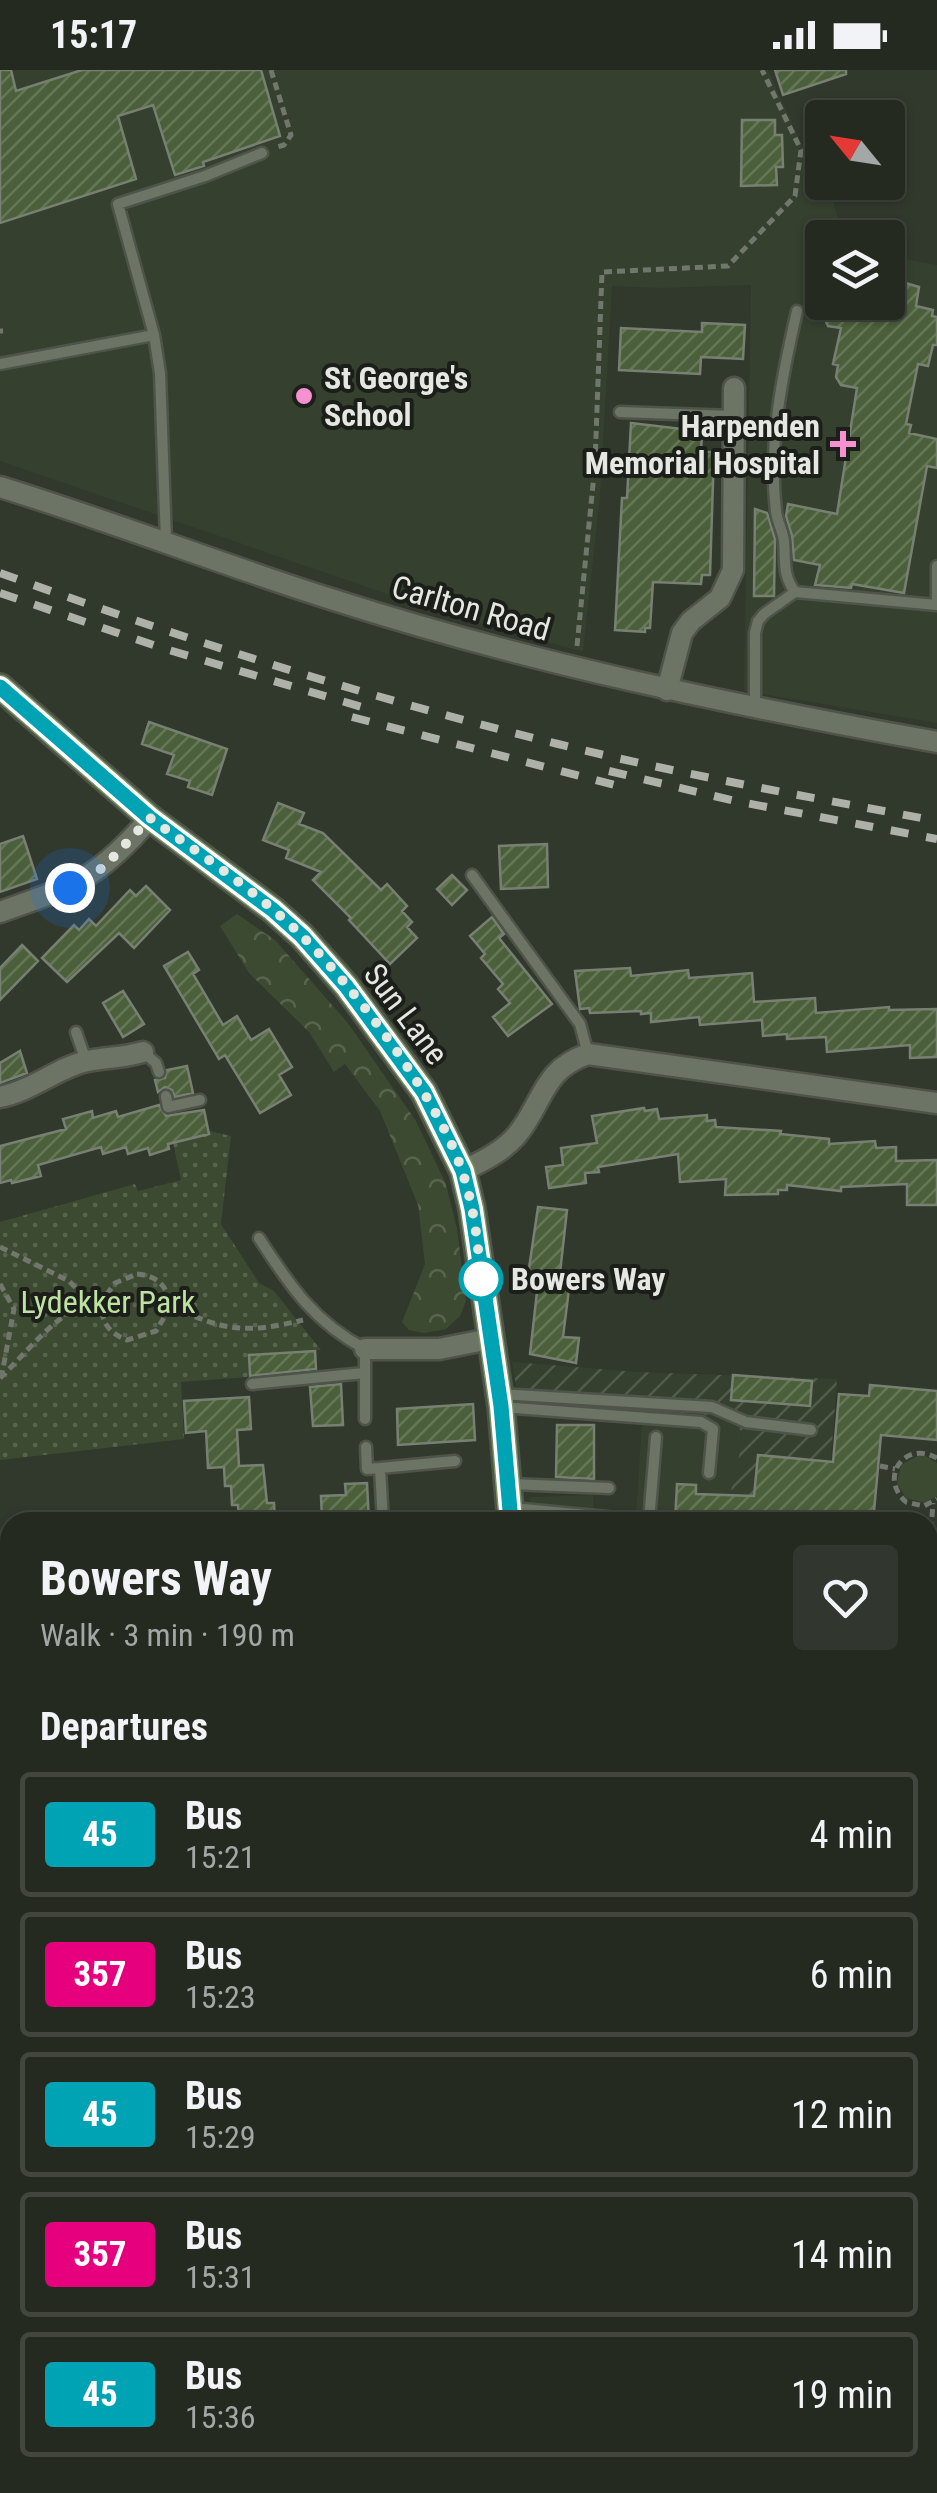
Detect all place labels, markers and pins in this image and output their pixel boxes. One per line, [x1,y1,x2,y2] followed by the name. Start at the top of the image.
[324,359,468,434] place label: St George's School
[293,385,315,407] marker: St George's School
[585,407,820,482] place label: Harpenden Memorial Hospital
[830,431,856,457] marker: Harpenden Memorial Hospital
[460,1258,502,1300] marker: Bowers Way
[511,1260,666,1298] place label: Bowers Way

